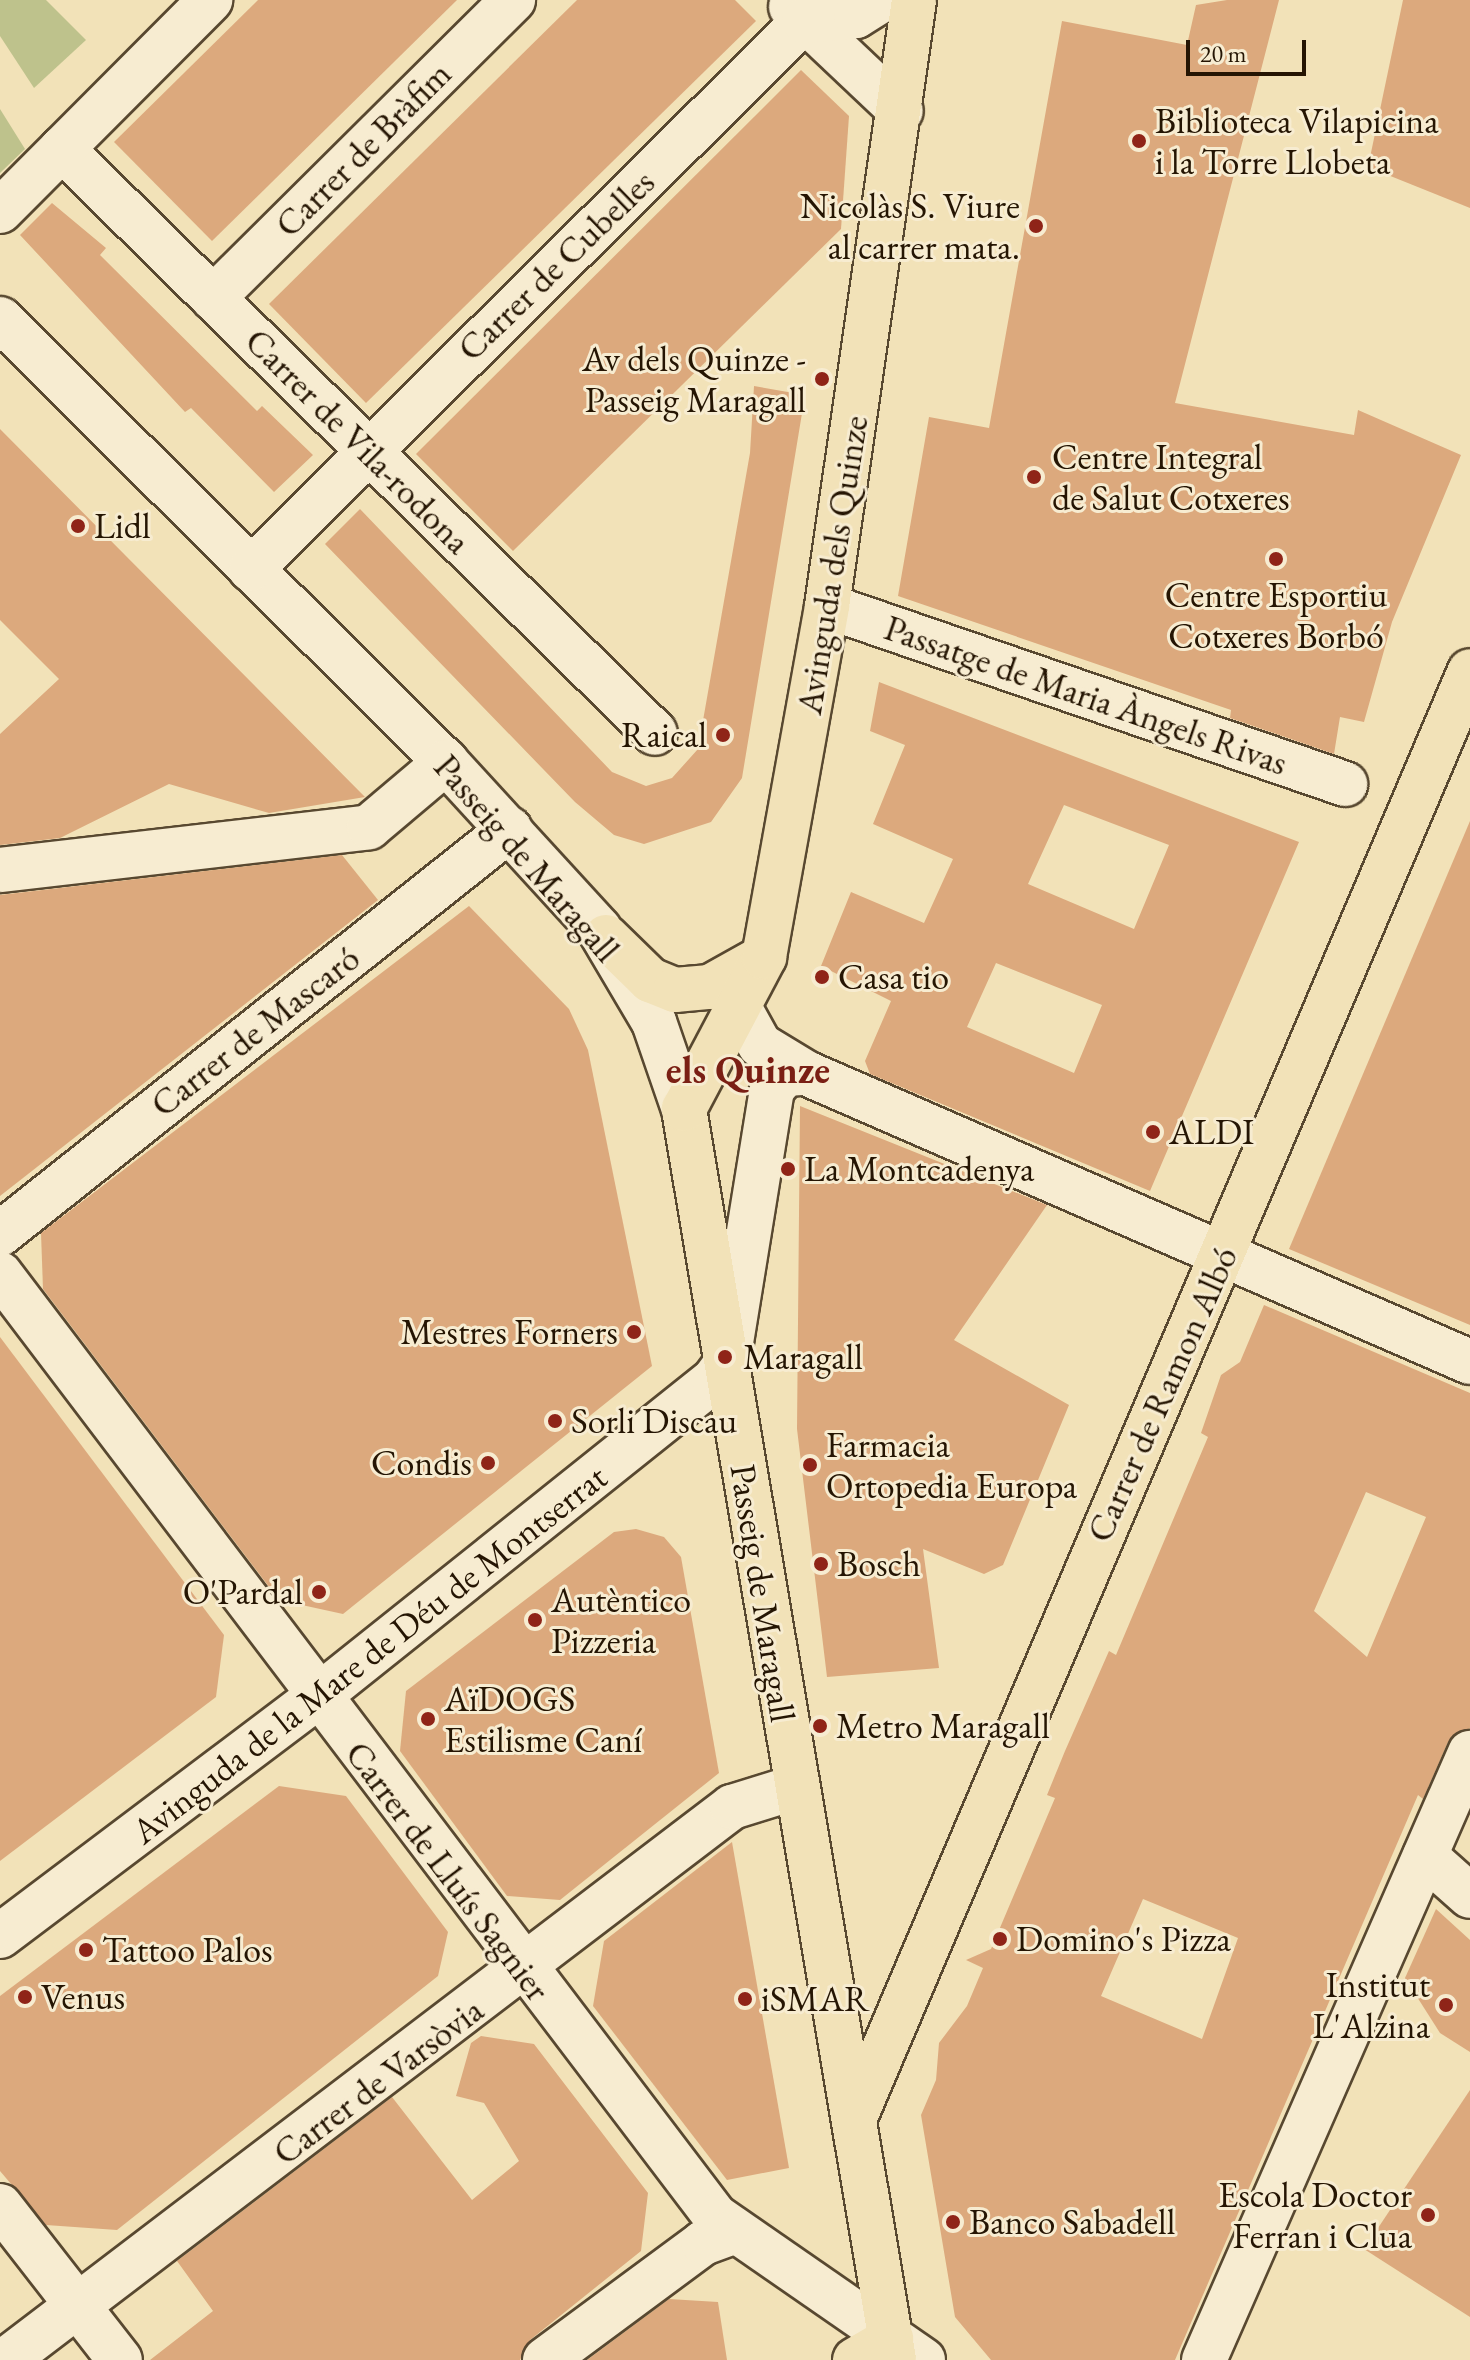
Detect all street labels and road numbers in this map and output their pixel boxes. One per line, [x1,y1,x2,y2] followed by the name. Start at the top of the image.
[266,52,460,246] street label: Carrer de Bràfim
[449,160,663,370] street label: Carrer de Cubelles
[236,319,480,563] street label: Carrer de Vila-rodona
[787,412,877,718] street label: Avinguda dels Quinze
[879,606,1293,784] street label: Passatge de Maria Àngels Rivas
[425,745,629,971] street label: Passeig de Maragall
[142,936,368,1126] street label: Carrer de Mascaró
[1077,1240,1247,1548] street label: Carrer de Ramon Albó
[123,1455,615,1853] street label: Avinguda de la Mare de Déu de Montserrat
[721,1461,805,1725] street label: Passeig de Maragall
[336,1733,560,2009] street label: Carrer de Lluís Sagnier
[265,1988,491,2174] street label: Carrer de Varsòvia

